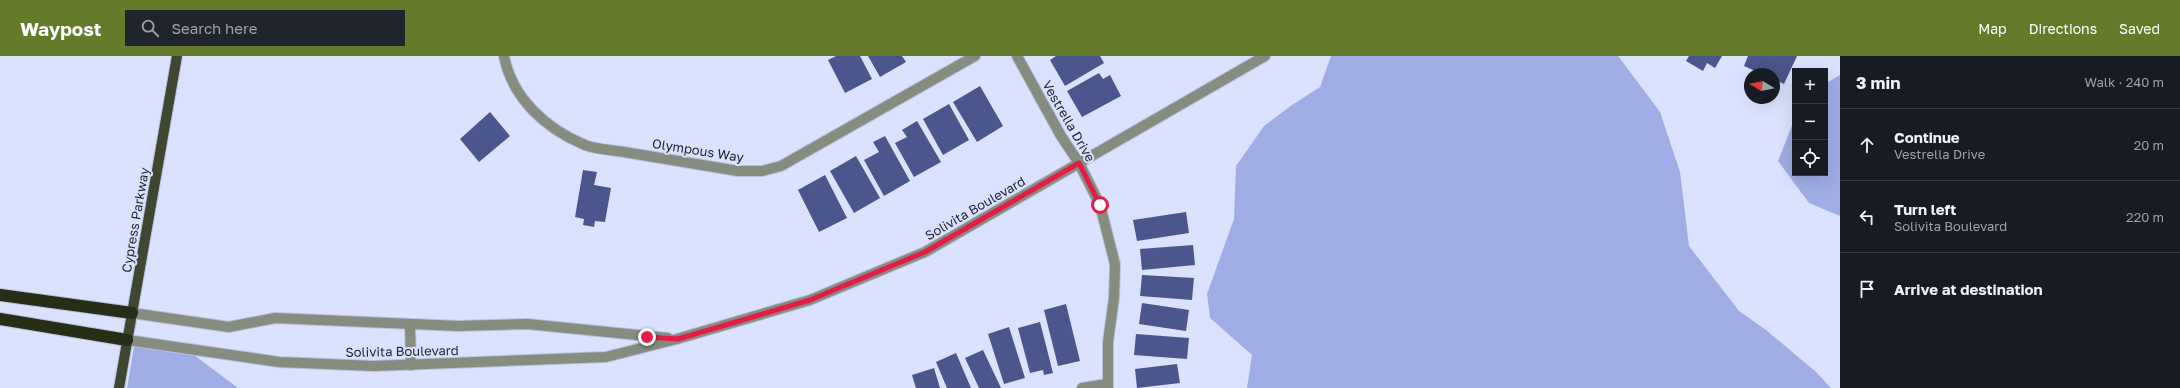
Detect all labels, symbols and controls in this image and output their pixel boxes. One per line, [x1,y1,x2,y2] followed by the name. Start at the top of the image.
[125,10,405,46] search box
[20,17,101,40] text: Waypost
[139,17,161,39] icon: search
[171,19,257,37] text: Search here
[1978,20,2007,37] text: Map
[2029,20,2097,37] text: Directions
[2119,20,2160,37] text: Saved
[1744,68,1780,104] north arrow
[1792,68,1828,176] map controls
[1792,68,1828,104] button: +
[1856,72,1900,93] text: 3 min
[2085,74,2164,90] text: Walk · 240 m
[1039,78,1099,164] street label: Vestrella Drive
[1792,104,1828,140] button: −
[1894,128,1960,146] text: Continue
[1856,134,1878,156] icon: ahead
[651,135,746,165] street label: Olympous Way
[2134,137,2164,153] text: 20 m
[1792,140,1828,176] button: locate
[1894,146,1985,162] text: Vestrella Drive
[118,165,152,274] street label: Cypress Parkway
[922,173,1028,243] street label: Solivita Boulevard
[1091,196,1109,214] route start
[1894,200,1956,218] text: Turn left
[1856,206,1878,228] icon: left
[2126,209,2164,225] text: 220 m
[1894,218,2007,234] text: Solivita Boulevard
[1856,278,1878,300] icon: arrive
[1894,280,2043,298] text: Arrive at destination
[638,328,656,346] route end
[345,342,459,360] street label: Solivita Boulevard

